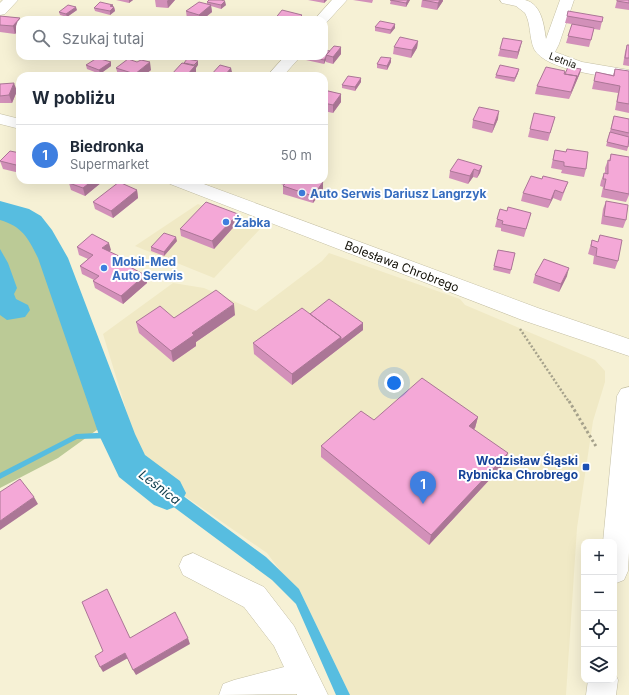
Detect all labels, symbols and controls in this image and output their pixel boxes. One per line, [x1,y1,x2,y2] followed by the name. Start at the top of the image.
[16,16,328,60] search box
[30,27,52,49] icon: search
[62,29,144,48] text: Szukaj tutaj
[547,49,579,71] street label: Letnia
[32,88,115,108] text: W pobliżu
[70,137,144,156] text: Biedronka
[42,147,48,163] text: 1
[281,147,312,163] text: 50 m
[70,156,149,172] text: Supermarket
[310,186,487,201] place label: Auto Serwis Dariusz Langrzyk
[297,188,307,198] marker: Auto Serwis Dariusz Langrzyk
[234,215,270,230] place label: Żabka
[221,217,231,227] marker: Żabka
[343,237,461,295] street label: Bolesława Chrobrego
[112,254,183,283] place label: Mobil-Med Auto Serwis
[99,263,109,273] marker: Mobil-Med Auto Serwis
[384,373,404,393] your location
[458,453,578,482] place label: Wodzisław Śląski Rybnicka Chrobrego
[581,462,591,472] marker: Wodzisław Śląski Rybnicka Chrobrego
[136,466,184,508] water label: Leśnica
[410,471,436,504] pin: 1
[581,539,617,683] map controls
[581,539,617,575] button: +
[581,575,617,611] button: −
[581,611,617,647] button: locate
[581,647,617,683] button: layers

